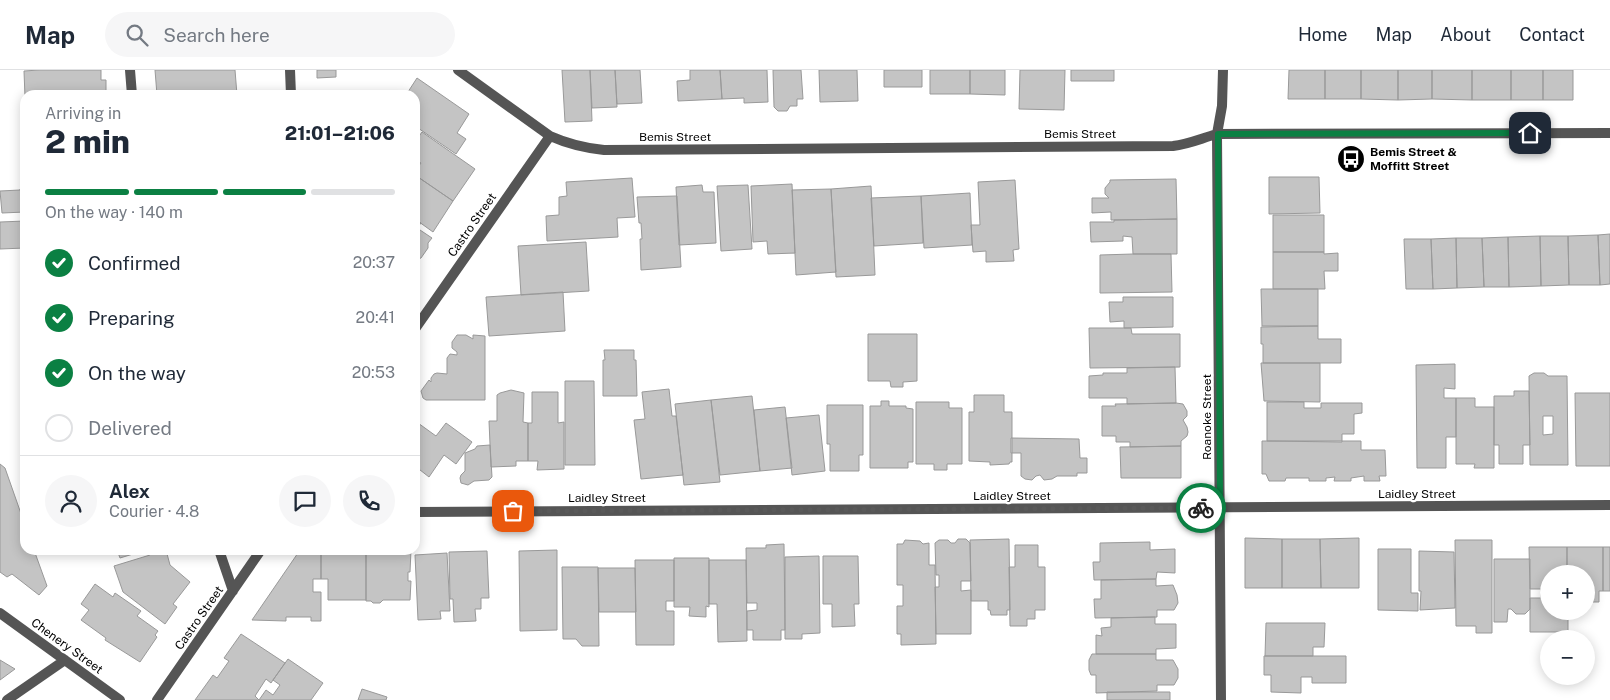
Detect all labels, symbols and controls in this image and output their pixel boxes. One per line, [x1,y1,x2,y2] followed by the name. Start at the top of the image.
[105,12,455,57] search box
[25,21,75,49] text: Map
[123,21,151,49] icon: search
[163,24,270,46] text: Search here
[1298,24,1348,45] text: Home
[1376,24,1412,45] text: Map
[1440,24,1491,45] text: About
[1519,24,1585,45] text: Contact
[45,104,121,123] text: Arriving in
[1509,112,1551,154] pin
[1516,119,1544,147] icon: home
[285,122,395,144] text: 21:01–21:06
[45,123,130,160] text: 2 min
[1044,127,1116,141] street label: Bemis Street
[639,130,711,144] street label: Bemis Street
[1336,144,1366,174] bus stop icon: Bemis Street & Moffitt Street
[1370,145,1457,173] place label: Bemis Street & Moffitt Street
[445,190,499,260] street label: Castro Street
[45,203,183,222] text: On the way · 140 m
[45,249,73,277] icon: check
[88,252,181,274] text: Confirmed
[353,253,395,272] text: 20:37
[45,304,73,332] icon: check
[88,307,175,329] text: Preparing
[356,308,395,327] text: 20:41
[45,359,73,387] icon: check
[88,362,186,384] text: On the way
[352,363,395,382] text: 20:53
[1200,374,1214,460] street label: Roanoke Street
[88,417,172,439] text: Delivered
[45,475,97,527] button: person
[279,475,331,527] button: chat
[343,475,395,527] button: phone
[109,480,150,502] text: Alex
[1176,483,1226,533] courier
[1378,487,1456,501] street label: Laidley Street
[973,489,1051,503] street label: Laidley Street
[492,490,534,532] pin
[568,491,646,505] street label: Laidley Street
[1187,494,1215,522] icon: bike
[499,497,527,525] icon: bag
[109,502,199,521] text: Courier · 4.8
[1540,565,1595,685] map controls
[1540,565,1595,620] button: +
[172,583,226,653] street label: Castro Street
[29,615,106,677] street label: Chenery Street
[1540,630,1595,685] button: −

